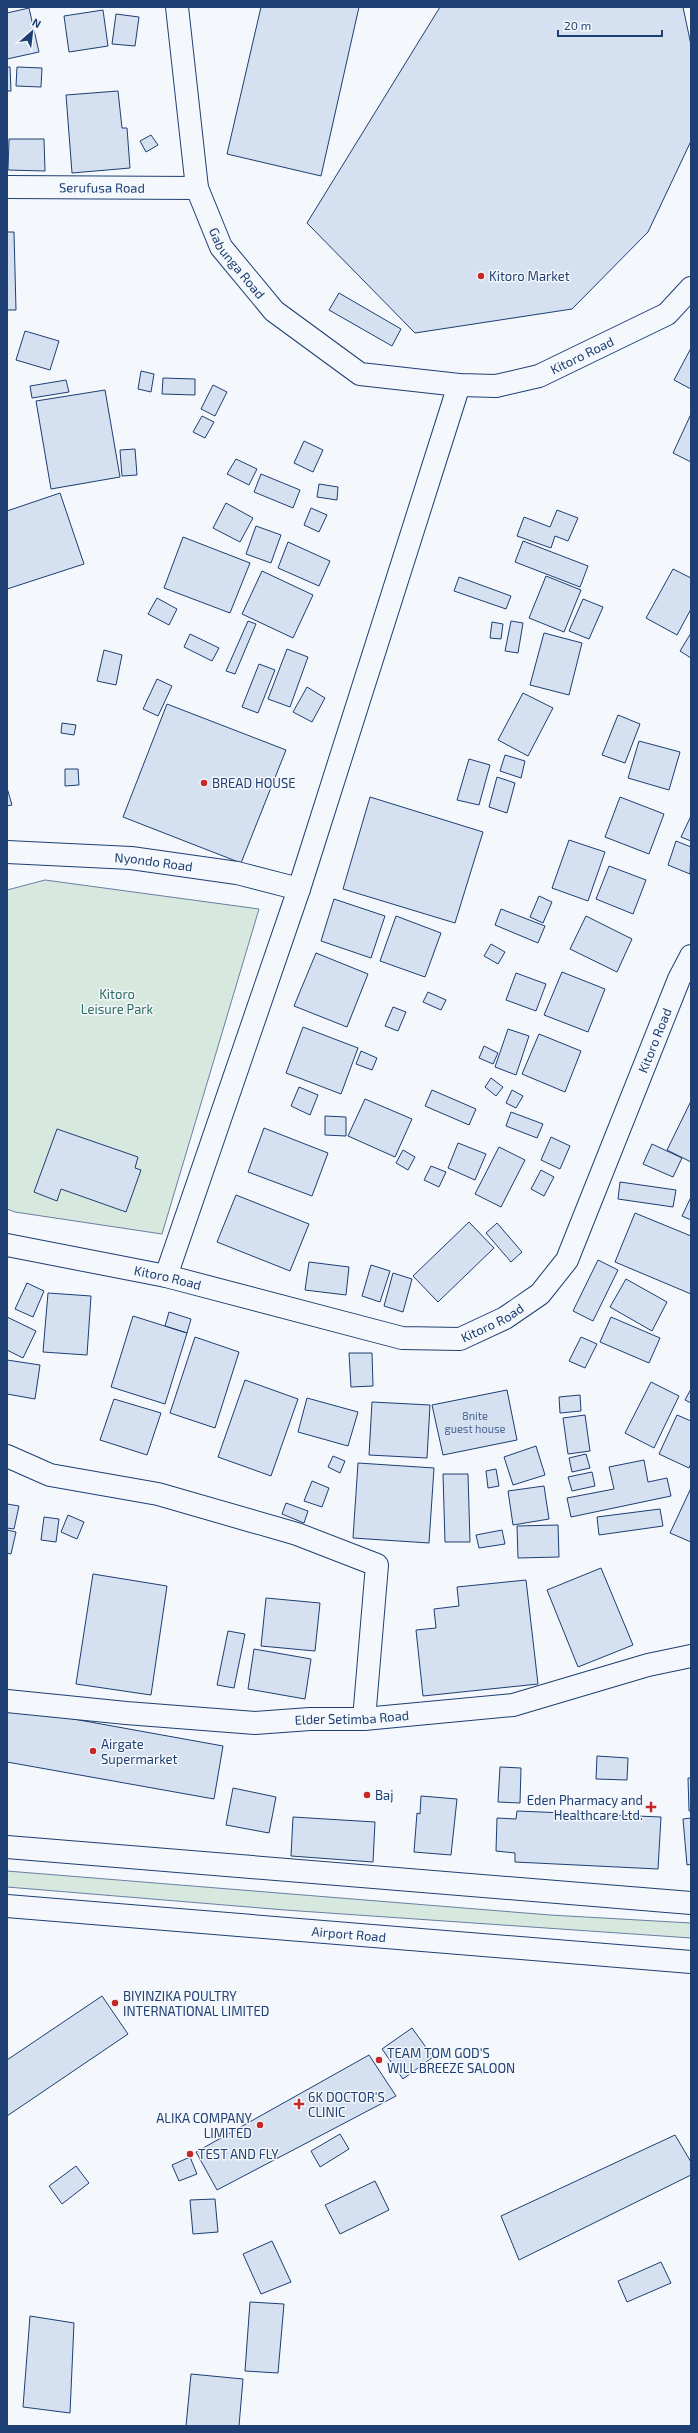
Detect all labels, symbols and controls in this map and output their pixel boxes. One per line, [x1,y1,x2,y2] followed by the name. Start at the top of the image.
[12,12,52,52] north arrow
[558,12,662,38] scale bar
[30,15,44,30] text: N
[564,18,591,32] text: 20 m
[59,179,145,196] street label: Serufusa Road
[206,225,268,302] street label: Gabunga Road
[489,268,570,284] place label: Kitoro Market
[476,271,486,281] marker: Kitoro Market
[548,333,616,377] street label: Kitoro Road
[212,775,296,791] place label: BREAD HOUSE
[199,778,209,788] marker: BREAD HOUSE
[114,849,194,875] street label: Nyondo Road
[81,986,154,1017] park label: Kitoro Leisure Park
[634,1006,675,1075] street label: Kitoro Road
[133,1262,203,1293] street label: Kitoro Road
[458,1300,527,1346] street label: Kitoro Road
[445,1409,506,1435] house number: 8nite guest house
[294,1707,410,1728] street label: Elder Setimba Road
[101,1736,178,1767] place label: Airgate Supermarket
[88,1746,98,1756] marker: Airgate Supermarket
[375,1787,393,1803] place label: Baj
[362,1790,372,1800] marker: Baj
[527,1792,643,1823] place label: Eden Pharmacy and Healthcare Ltd.
[646,1802,656,1812] marker: Eden Pharmacy and Healthcare Ltd.
[311,1923,387,1945] street label: Airport Road
[123,1988,269,2019] place label: BIYINZIKA POULTRY INTERNATIONAL LIMITED
[110,1998,120,2008] marker: BIYINZIKA POULTRY INTERNATIONAL LIMITED
[387,2045,515,2076] place label: TEAM TOM GOD'S WILL BREEZE SALOON
[374,2055,384,2065] marker: TEAM TOM GOD'S WILL BREEZE SALOON
[308,2089,385,2120] place label: 6K DOCTOR'S CLINIC
[293,2098,305,2110] marker: 6K DOCTOR'S CLINIC
[156,2110,253,2141] place label: ALIKA COMPANY LIMITED
[255,2120,265,2130] marker: ALIKA COMPANY LIMITED
[198,2146,279,2162] place label: TEST AND FLY
[185,2149,195,2159] marker: TEST AND FLY

